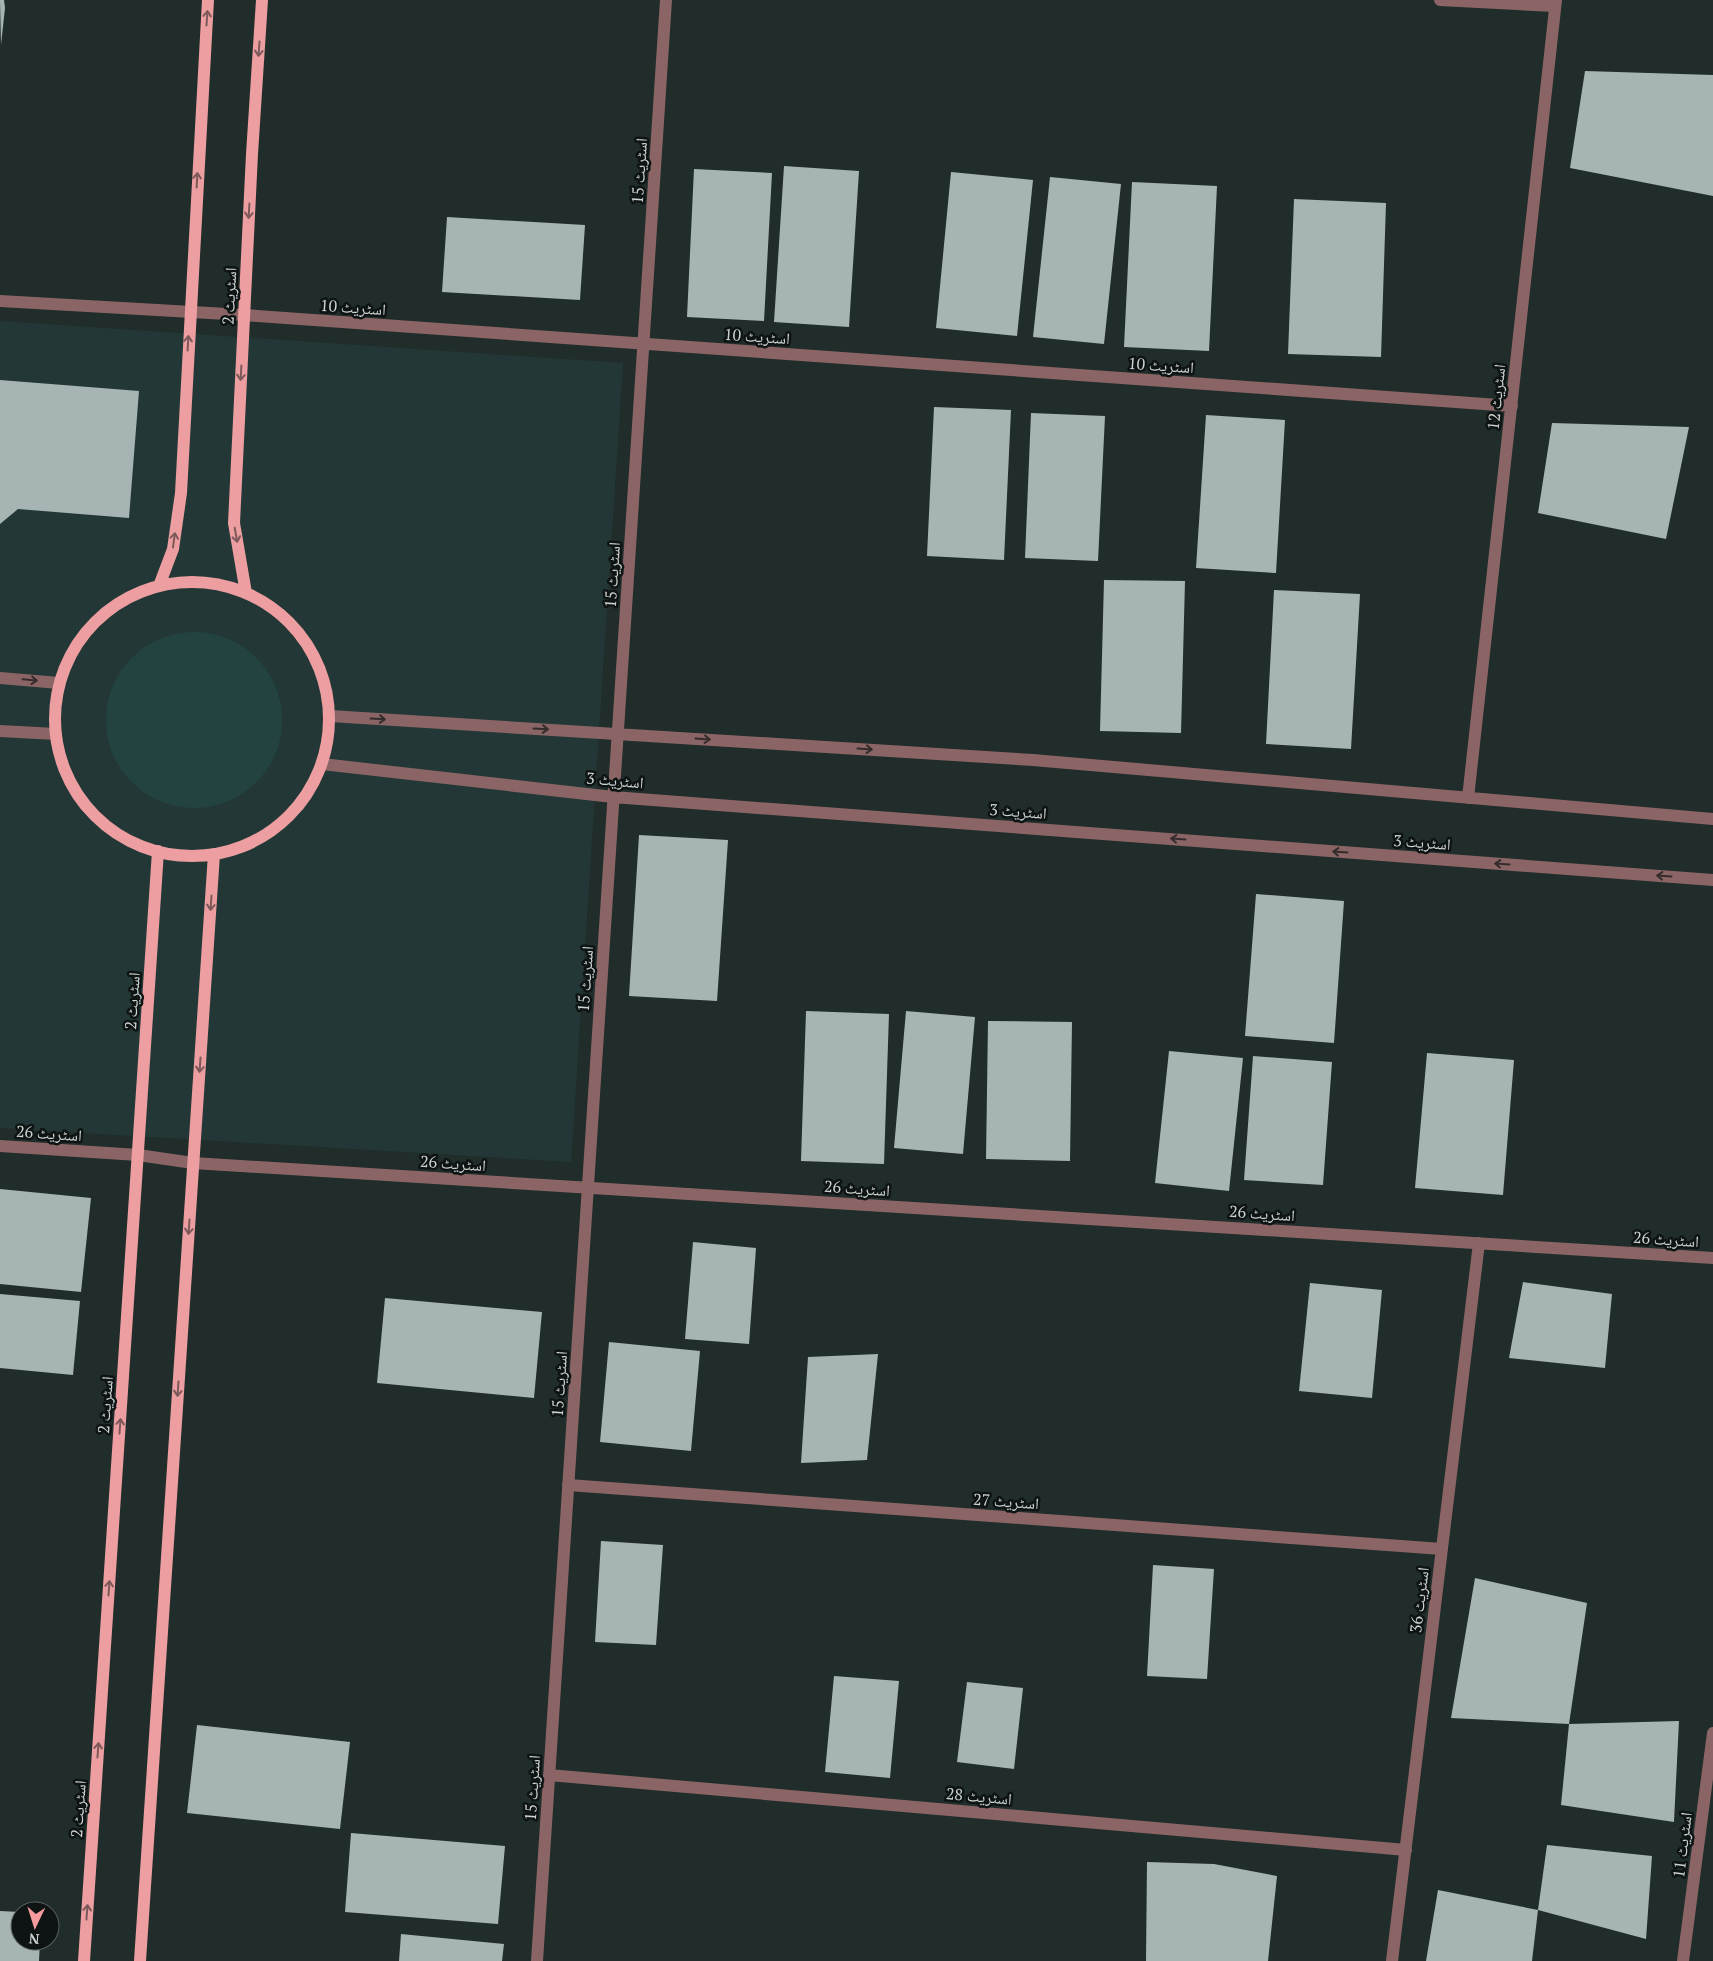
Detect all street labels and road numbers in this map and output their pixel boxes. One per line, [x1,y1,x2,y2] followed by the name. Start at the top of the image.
[626,137,652,205] street label: اسٹریٹ 15
[217,267,241,325] street label: اسٹریٹ 2
[319,294,387,320] street label: اسٹریٹ 10
[723,323,791,349] street label: اسٹریٹ 10
[1127,352,1195,378] street label: اسٹریٹ 10
[1482,363,1510,431] street label: اسٹریٹ 12
[599,541,625,609] street label: اسٹریٹ 15
[585,767,645,793] street label: اسٹریٹ 3
[989,798,1047,824] street label: اسٹریٹ 3
[1393,829,1451,855] street label: اسٹریٹ 3
[572,945,598,1013] street label: اسٹریٹ 15
[119,972,145,1030] street label: اسٹریٹ 2
[15,1120,83,1146] street label: اسٹریٹ 26
[419,1150,487,1176] street label: اسٹریٹ 26
[823,1175,891,1201] street label: اسٹریٹ 26
[1228,1200,1296,1226] street label: اسٹریٹ 26
[1632,1226,1700,1252] street label: اسٹریٹ 26
[546,1350,572,1418] street label: اسٹریٹ 15
[92,1376,118,1434] street label: اسٹریٹ 2
[972,1488,1040,1514] street label: اسٹریٹ 27
[1404,1566,1434,1634] street label: اسٹریٹ 36
[519,1754,545,1822] street label: اسٹریٹ 15
[65,1780,91,1838] street label: اسٹریٹ 2
[945,1782,1013,1810] street label: اسٹریٹ 28
[1667,1811,1697,1879] street label: اسٹریٹ 11

